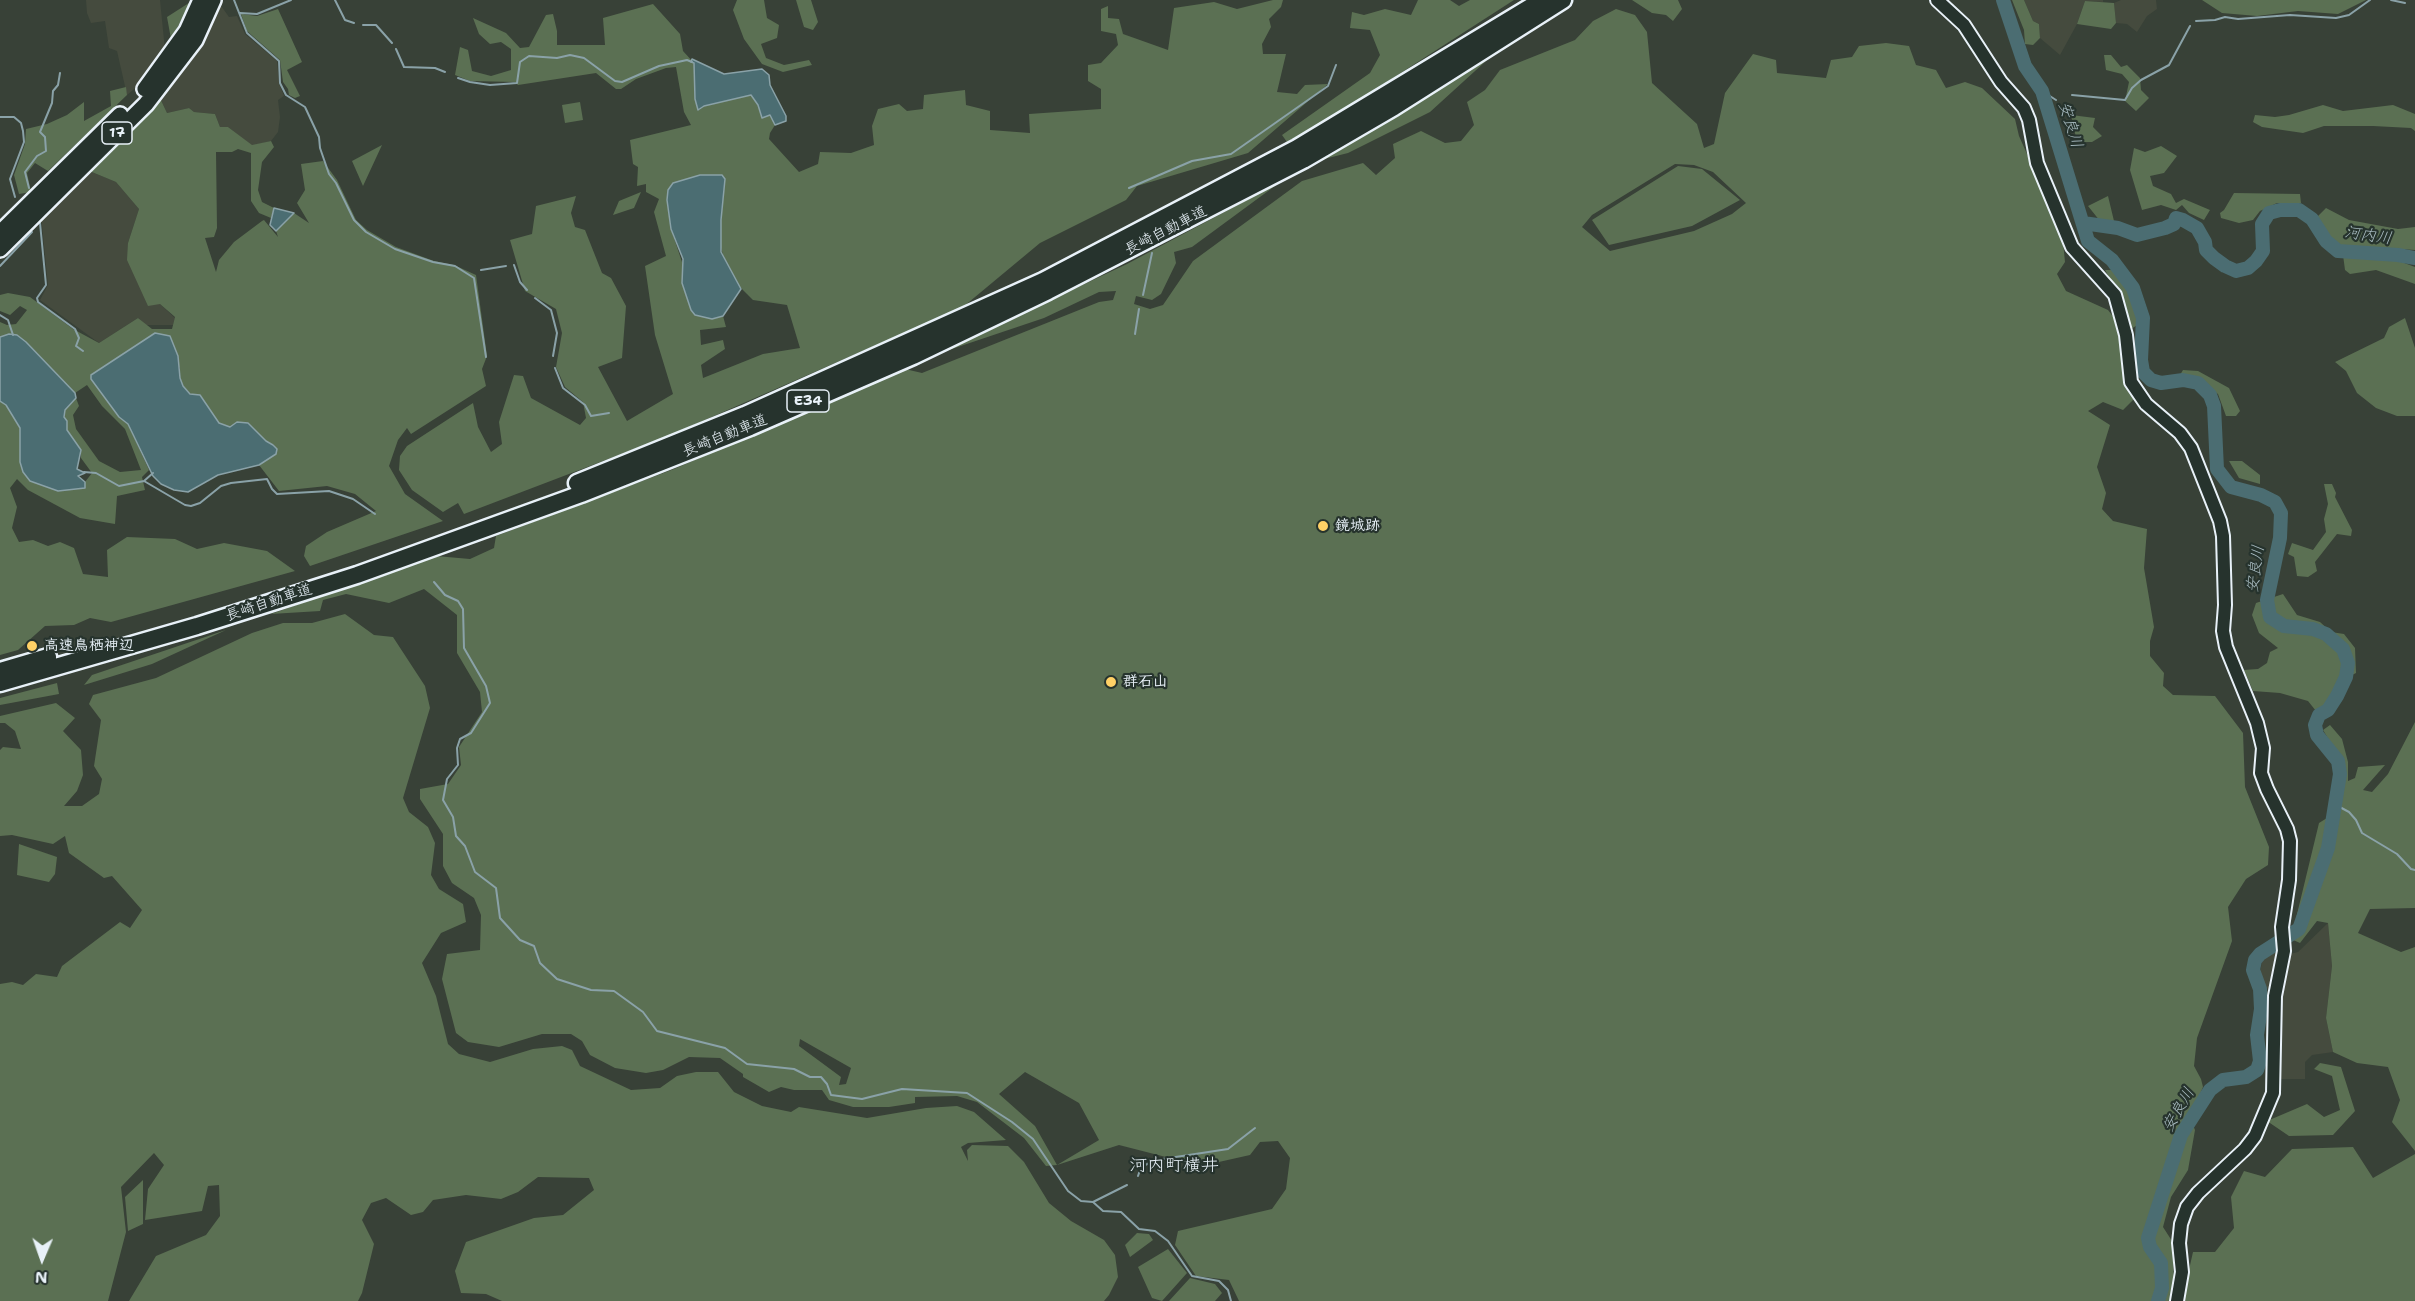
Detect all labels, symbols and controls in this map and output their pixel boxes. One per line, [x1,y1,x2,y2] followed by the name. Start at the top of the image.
[2054,99,2086,151] water label: 安良川
[102,122,132,144] road number: 17
[1122,203,1210,259] street label: 長崎自動車道
[2343,223,2393,249] water label: 河内川
[787,390,829,412] road number: E34
[680,411,770,461] street label: 長崎自動車道
[1335,517,1380,535] place label: 鏡城跡
[1316,519,1330,533] marker: 鏡城跡
[2243,544,2269,594] water label: 安良川
[223,581,315,625] street label: 長崎自動車道
[44,637,134,655] place label: 高速鳥栖神辺
[25,639,39,653] marker: 高速鳥栖神辺
[1123,673,1168,691] place label: 群石山
[1104,675,1118,689] marker: 群石山
[2159,1084,2199,1136] water label: 安良川
[1129,1155,1219,1177] district label: 河内町横井
[12,1229,72,1289] north arrow
[35,1267,48,1288] text: N

